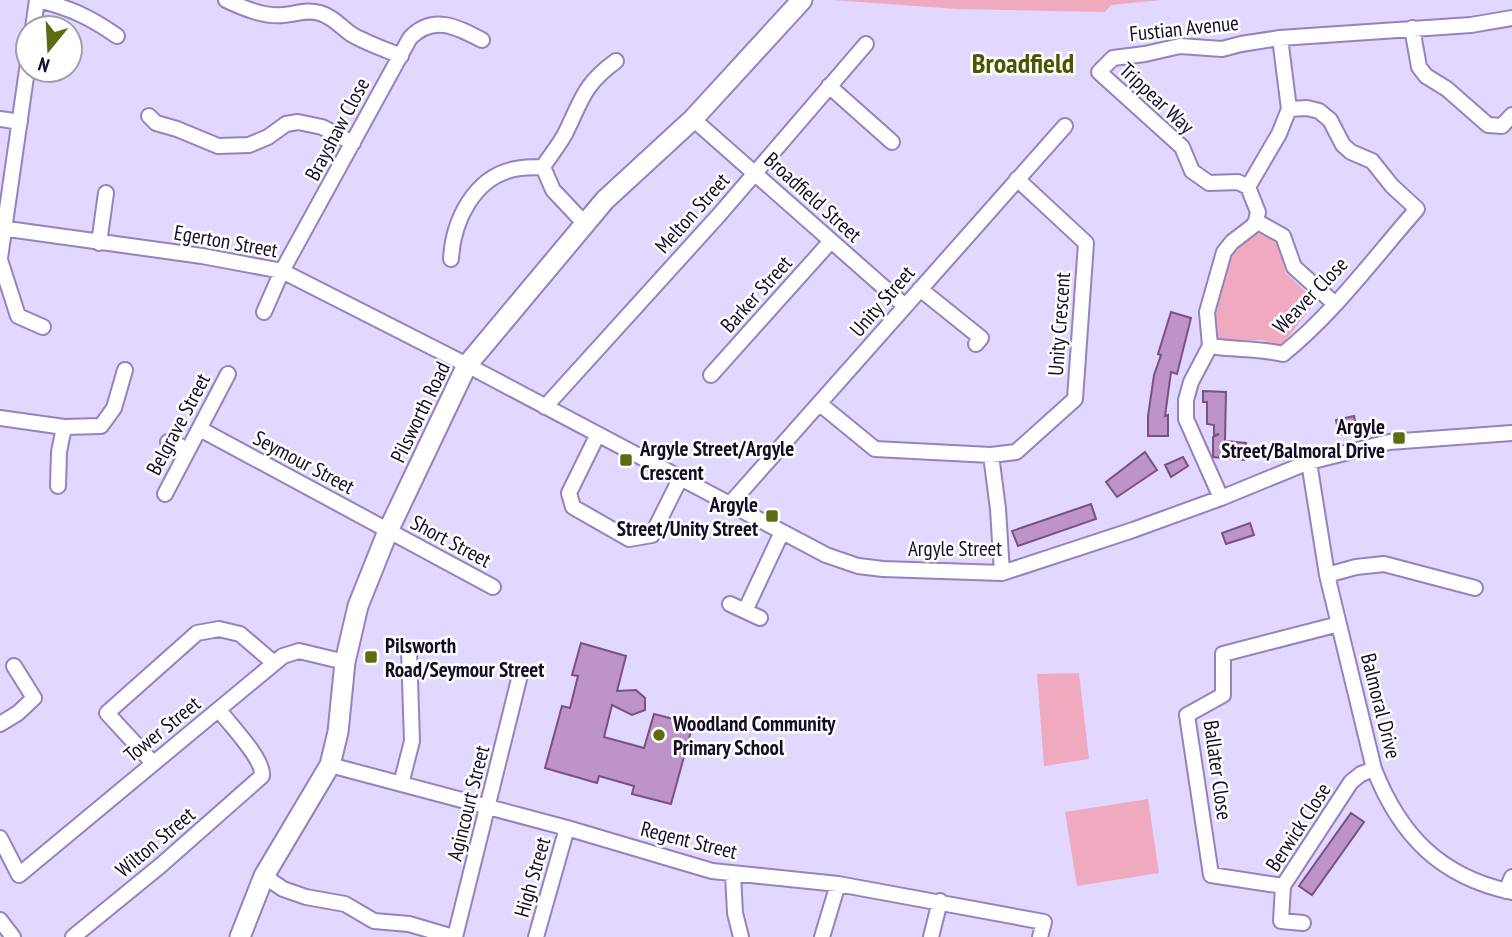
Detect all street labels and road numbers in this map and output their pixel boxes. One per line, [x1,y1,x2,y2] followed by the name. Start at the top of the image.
[1128,9,1240,47] street label: Fustian Avenue
[1114,56,1200,140] street label: Trippear Way
[299,73,375,185] street label: Brayshaw Close
[759,146,868,248] street label: Broadfield Street
[649,167,735,259] street label: Melton Street
[172,219,280,263] street label: Egerton Street
[714,250,798,338] street label: Barker Street
[1267,251,1353,339] street label: Weaver Close
[844,260,920,342] street label: Unity Street
[1042,271,1076,377] street label: Unity Crescent
[384,357,456,467] street label: Pilsworth Road
[140,368,216,480] street label: Belgrave Street
[249,424,359,500] street label: Seymour Street
[406,509,496,574] street label: Short Street
[908,535,1002,562] street label: Argyle Street
[1355,651,1407,761] street label: Balmoral Drive
[118,690,206,768] street label: Tower Street
[1198,718,1238,822] street label: Ballater Close
[441,742,495,863] street label: Agincourt Street
[1259,778,1337,876] street label: Berwick Close
[110,801,200,883] street label: Wilton Street
[638,815,740,865] street label: Regent Street
[508,834,556,920] street label: High Street

